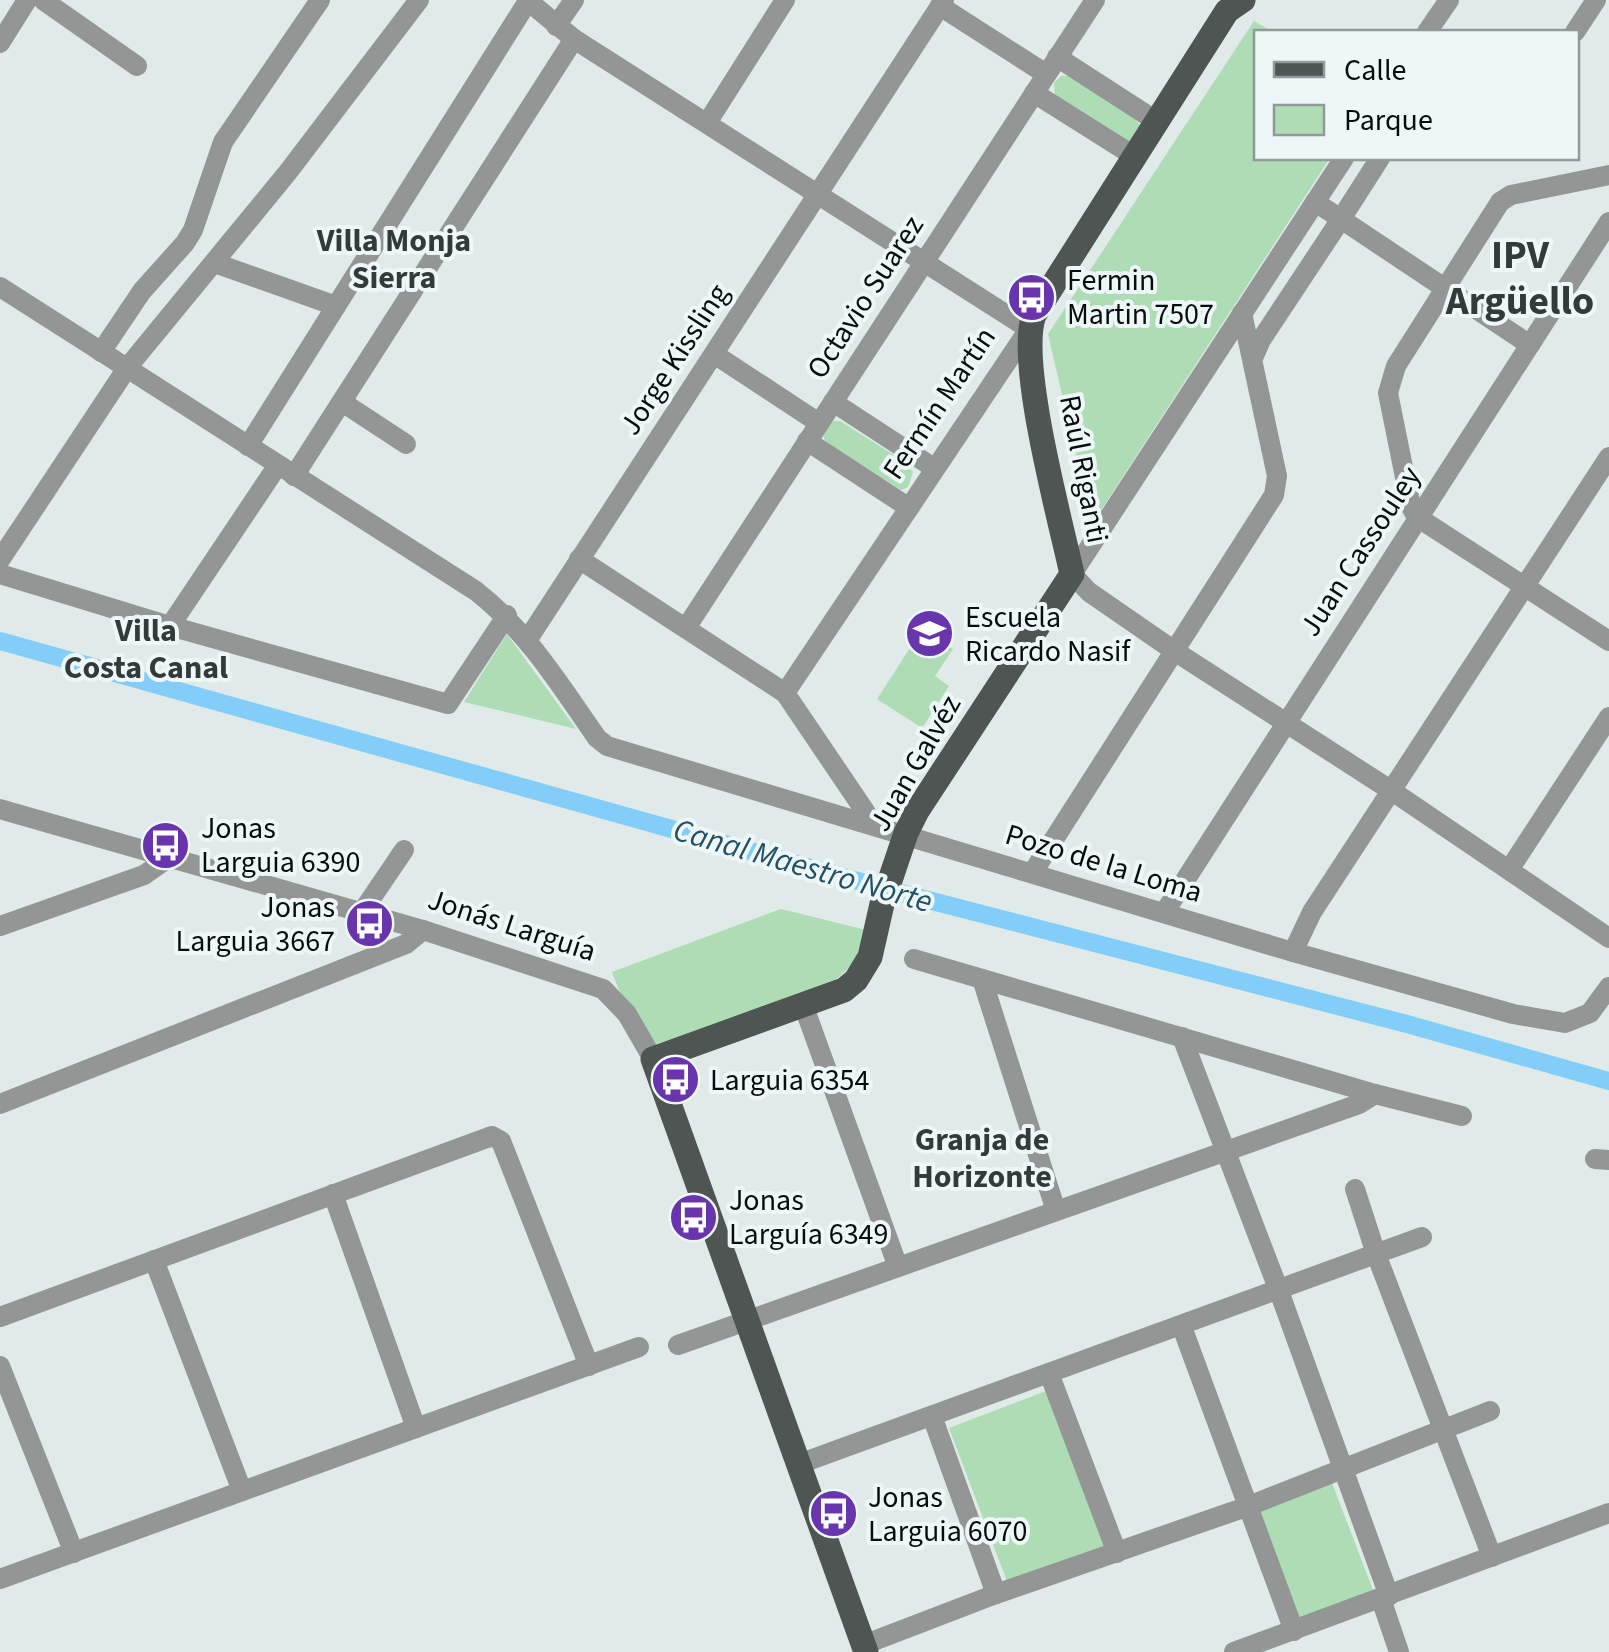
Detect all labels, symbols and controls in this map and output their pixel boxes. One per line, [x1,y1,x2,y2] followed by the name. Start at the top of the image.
[1254,30,1579,160] legend
[1344,49,1406,92] text: Calle
[1344,99,1433,142] text: Parque
[797,207,934,387] street label: Octavio Suarez
[316,218,471,301] district label: Villa Monja Sierra
[1445,227,1594,330] district label: IPV Argüello
[1067,259,1214,336] place label: Fermin Martin 7507
[1006,271,1058,323] bus stop icon: Fermin Martin 7507
[609,275,740,443] street label: Jorge Kissling
[872,318,1006,488] street label: Fermín Martín
[1048,391,1119,547] street label: Raúl Riganti
[1289,458,1432,645] street label: Juan Cassouley
[965,596,1131,673] place label: Escuela Ricardo Nasif
[64,608,228,691] district label: Villa Costa Canal
[904,608,956,660] school or university icon: Escuela Ricardo Nasif
[859,687,972,839] street label: Juan Galvéz
[201,807,360,884] place label: Jonas Larguia 6390
[668,807,938,925] water label: Canal Maestro Norte
[1000,813,1208,914] street label: Pozo de la Loma
[140,819,192,871] bus stop icon: Jonas Larguia 6390
[422,878,601,973] street label: Jonás Larguía
[176,886,335,963] place label: Jonas Larguia 3667
[344,898,396,950] bus stop icon: Jonas Larguia 3667
[649,1054,701,1106] bus stop icon: Larguia 6354
[710,1059,869,1102] place label: Larguia 6354
[912,1117,1052,1200] district label: Granja de Horizonte
[729,1179,888,1256] place label: Jonas Larguía 6349
[668,1191,720,1243] bus stop icon: Jonas Larguía 6349
[868,1476,1027,1553] place label: Jonas Larguia 6070
[807,1488,859,1540] bus stop icon: Jonas Larguia 6070

